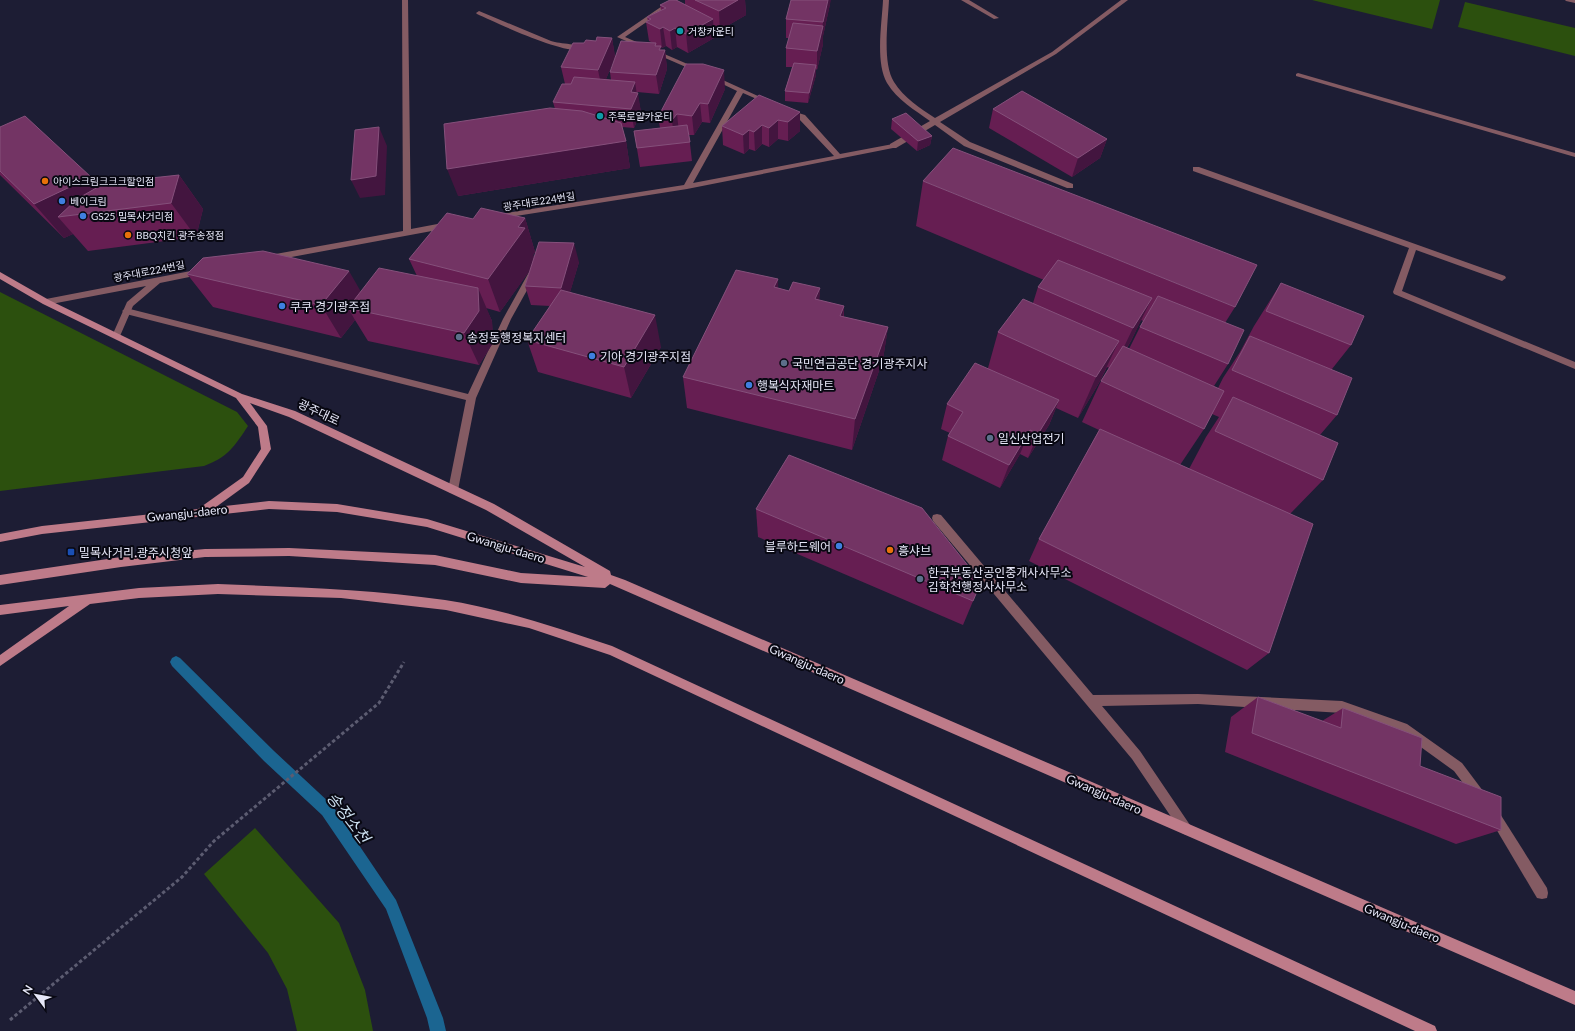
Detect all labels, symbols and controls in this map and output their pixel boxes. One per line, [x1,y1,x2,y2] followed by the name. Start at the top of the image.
[688,25,734,37] place label: 거창카운티
[675,26,685,36] marker: 거창카운티
[608,110,672,122] place label: 주목로얄카운티
[595,111,605,121] marker: 주목로얄카운티
[53,175,154,187] place label: 아이스크림크크크할인점
[40,176,50,186] marker: 아이스크림크크크할인점
[502,189,576,213] street label: 광주대로224번길
[70,195,107,207] place label: 베이크림
[57,196,67,206] marker: 베이크림
[91,210,173,222] place label: GS25 밀목사거리점
[78,211,88,221] marker: GS25 밀목사거리점
[136,229,224,241] place label: BBQ치킨 광주송정점
[123,230,133,240] marker: BBQ치킨 광주송정점
[112,258,186,284] street label: 광주대로224번길
[290,299,370,314] place label: 쿠쿠 경기광주점
[277,301,287,311] marker: 쿠쿠 경기광주점
[467,330,566,345] place label: 송정동행정복지센터
[454,332,464,342] marker: 송정동행정복지센터
[600,349,691,364] place label: 기아 경기광주지점
[587,351,597,361] marker: 기아 경기광주지점
[792,356,928,371] place label: 국민연금공단 경기광주지사
[779,358,789,368] marker: 국민연금공단 경기광주지사
[757,378,834,393] place label: 행복식자재마트
[744,380,754,390] marker: 행복식자재마트
[296,396,342,428] street label: 광주대로
[998,431,1064,446] place label: 일신산업전기
[985,433,995,443] marker: 일신산업전기
[146,501,228,525] street label: Gwangju-daero
[465,528,547,566] street label: Gwangju-daero
[765,539,831,554] place label: 블루하드웨어
[834,541,844,551] marker: 블루하드웨어
[898,543,931,558] place label: 흥샤브
[79,545,192,560] place label: 밀목사거리.광주시청앞
[885,545,895,555] marker: 흥샤브
[66,547,76,557] marker: 밀목사거리.광주시청앞
[928,565,1072,594] place label: 한국부동산공인중개사사무소 김학천행정사사무소
[915,574,925,584] marker: 한국부동산공인중개사사무소 김학천행정사사무소
[767,641,847,687] street label: Gwangju-daero
[1064,771,1144,817] street label: Gwangju-daero
[324,788,376,848] water label: 송정소천
[1362,900,1442,946] street label: Gwangju-daero
[16,975,56,1015] north arrow
[19,982,35,996] text: N

